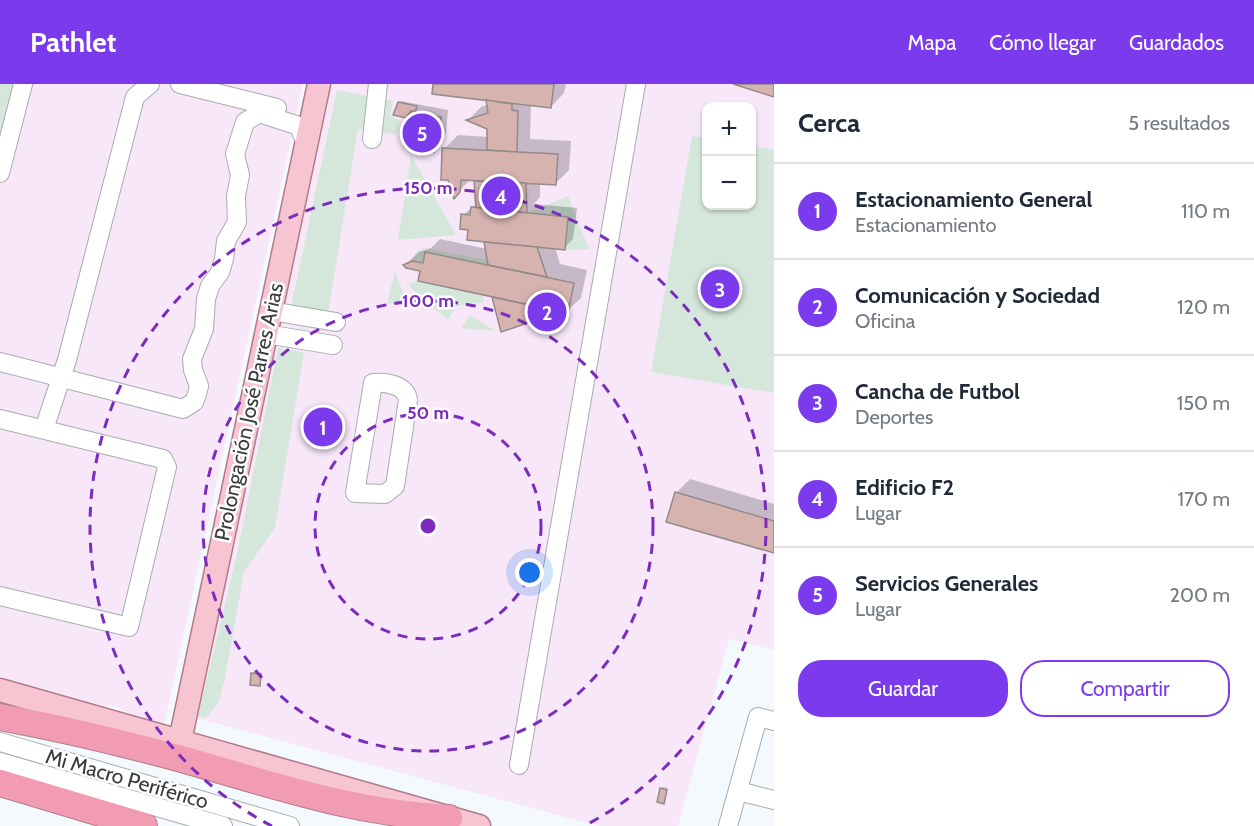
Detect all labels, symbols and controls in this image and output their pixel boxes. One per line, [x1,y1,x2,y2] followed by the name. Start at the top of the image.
[30,25,116,59] text: Pathlet
[908,30,956,55] text: Mapa
[989,30,1096,55] text: Cómo llegar
[1129,30,1224,55] text: Guardados
[702,102,756,210] map controls
[702,102,756,156] button: +
[798,107,860,139] text: Cerca
[402,110,442,156] pin: 5
[1128,111,1230,135] text: 5 resultados
[702,156,756,210] button: −
[482,174,520,218] pin: 4
[404,177,452,199] text: 150 m
[855,186,1092,213] text: Estacionamiento General
[814,199,821,223] text: 1
[1181,199,1230,223] text: 110 m
[855,213,996,237] text: Estacionamiento
[700,266,740,312] pin: 3
[209,280,288,543] street label: Prolongación José Parres Arias
[855,282,1100,309] text: Comunicación y Sociedad
[402,290,454,312] text: 100 m
[528,290,566,334] pin: 2
[812,295,823,319] text: 2
[1177,295,1230,319] text: 120 m
[855,309,915,333] text: Oficina
[855,378,1020,405] text: Cancha de Futbol
[812,391,823,415] text: 3
[1177,391,1230,415] text: 150 m
[407,402,449,424] text: 50 m
[304,404,342,450] pin: 1
[855,405,933,429] text: Deportes
[855,474,954,501] text: Edificio F2
[811,487,824,511] text: 4
[1178,487,1230,511] text: 170 m
[855,501,901,525] text: Lugar
[418,516,438,536] centre of rings
[515,558,544,587] your location
[855,570,1038,597] text: Servicios Generales
[812,583,823,607] text: 5
[1170,583,1230,607] text: 200 m
[855,597,901,621] text: Lugar
[798,660,1008,717] button: Guardar
[1020,660,1230,717] button: Compartir
[43,743,211,814] street label: Mi Macro Periférico

